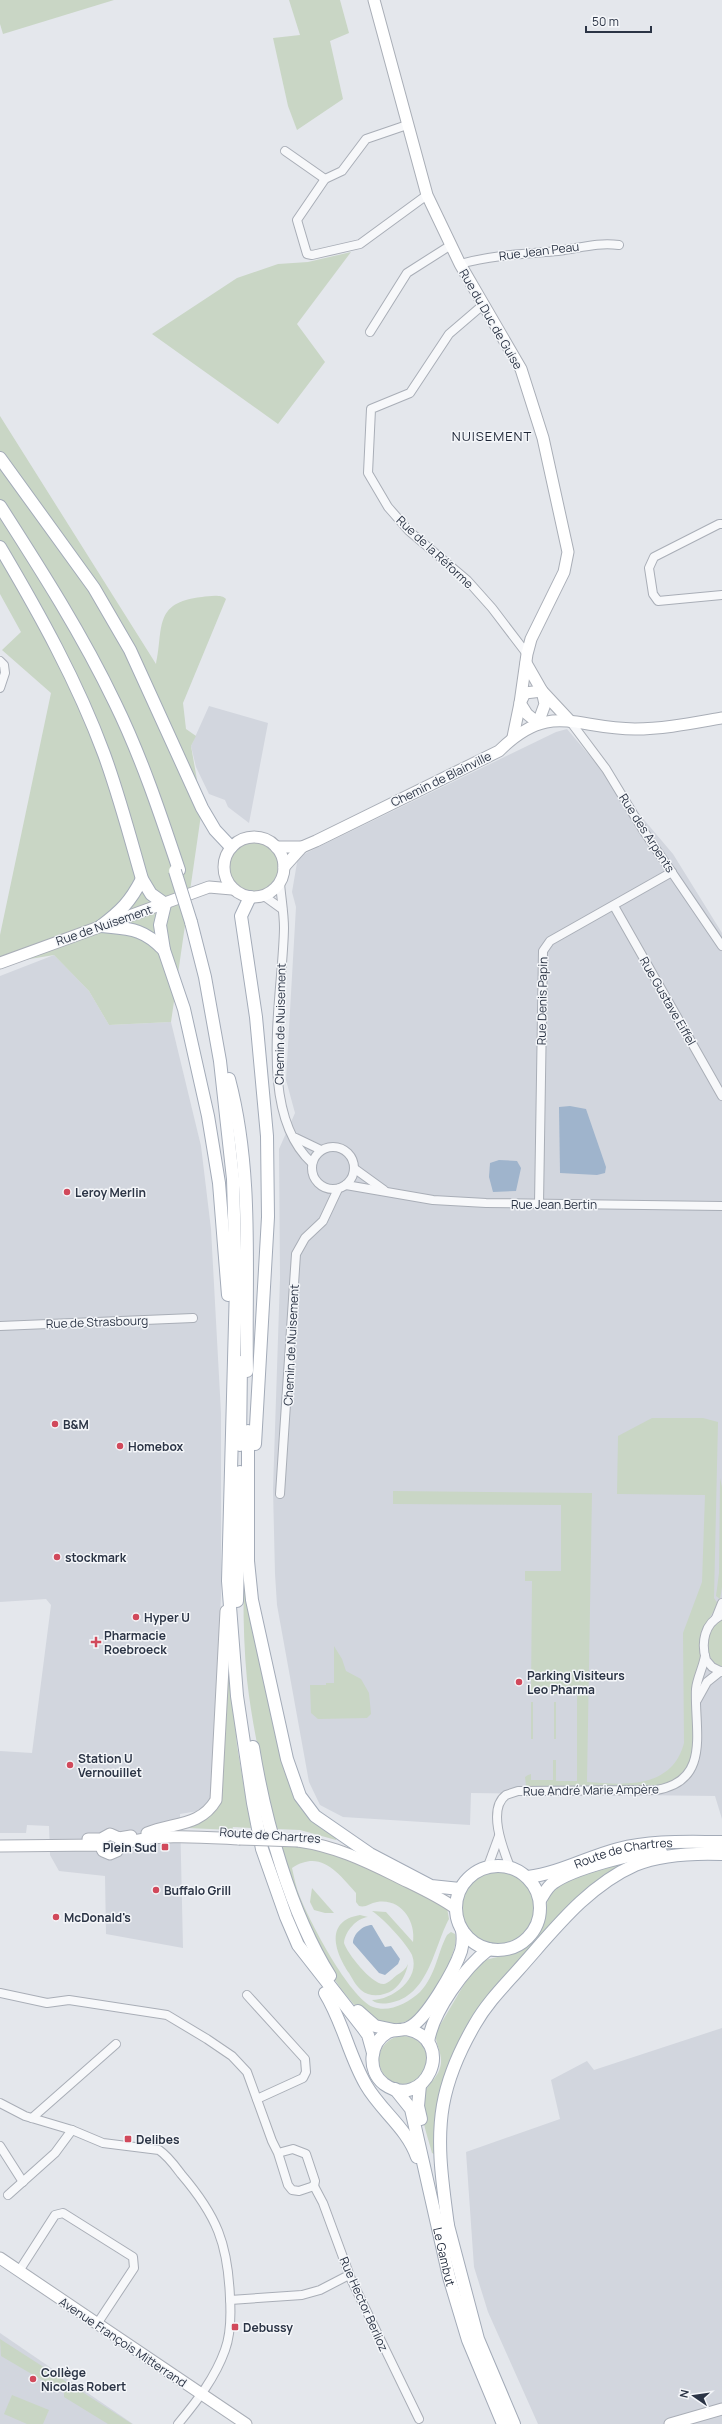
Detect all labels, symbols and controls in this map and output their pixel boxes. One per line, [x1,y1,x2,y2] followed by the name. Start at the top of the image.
[586,8,651,34] scale bar
[592,13,619,30] text: 50 m
[498,238,580,264] street label: Rue Jean Peau
[455,266,527,372] street label: Rue du Duc de Guise
[452,427,532,445] district label: NUISEMENT
[393,512,477,592] street label: Rue de la Réforme
[388,747,494,811] street label: Chemin de Blainville
[615,790,679,876] street label: Rue des Arpents
[54,900,155,949] street label: Rue de Nuisement
[636,954,700,1048] street label: Rue Gustave Eiffel
[533,957,551,1045] street label: Rue Denis Papin
[270,963,290,1085] street label: Chemin de Nuisement
[75,1184,146,1201] place label: Leroy Merlin
[62,1187,72,1197] marker: Leroy Merlin
[511,1196,597,1213] street label: Rue Jean Bertin
[279,1284,303,1406] street label: Chemin de Nuisement
[46,1312,148,1332] street label: Rue de Strasbourg
[63,1416,89,1433] place label: B&M
[50,1419,60,1429] marker: B&M
[128,1438,184,1455] place label: Homebox
[115,1441,125,1451] marker: Homebox
[65,1549,127,1566] place label: stockmark
[52,1552,62,1562] marker: stockmark
[144,1609,190,1626] place label: Hyper U
[131,1612,141,1622] marker: Hyper U
[104,1627,167,1658] place label: Pharmacie Roebroeck
[91,1637,101,1647] marker: Pharmacie Roebroeck
[527,1667,625,1698] place label: Parking Visiteurs Leo Pharma
[514,1677,524,1687] marker: Parking Visiteurs Leo Pharma
[78,1750,142,1781] place label: Station U Vernouillet
[65,1760,75,1770] marker: Station U Vernouillet
[523,1780,659,1800] street label: Rue André Marie Ampère
[219,1823,321,1847] street label: Route de Chartres
[571,1834,673,1872] street label: Route de Chartres
[103,1839,157,1856] place label: Plein Sud
[160,1842,170,1852] marker: Plein Sud
[164,1882,231,1899] place label: Buffalo Grill
[151,1885,161,1895] marker: Buffalo Grill
[64,1909,131,1926] place label: McDonald's
[51,1912,61,1922] marker: McDonald's
[136,2131,180,2148] place label: Delibes
[123,2134,133,2144] marker: Delibes
[429,2226,460,2288] street label: Le Gambut
[336,2254,392,2354] street label: Rue Hector Berlioz
[56,2293,190,2391] street label: Avenue François Mitterrand
[243,2319,293,2336] place label: Debussy
[230,2322,240,2332] marker: Debussy
[41,2364,126,2395] place label: Collège Nicolas Robert
[28,2374,38,2384] marker: Collège Nicolas Robert
[674,2376,714,2416] north arrow
[676,2388,692,2399] text: N

